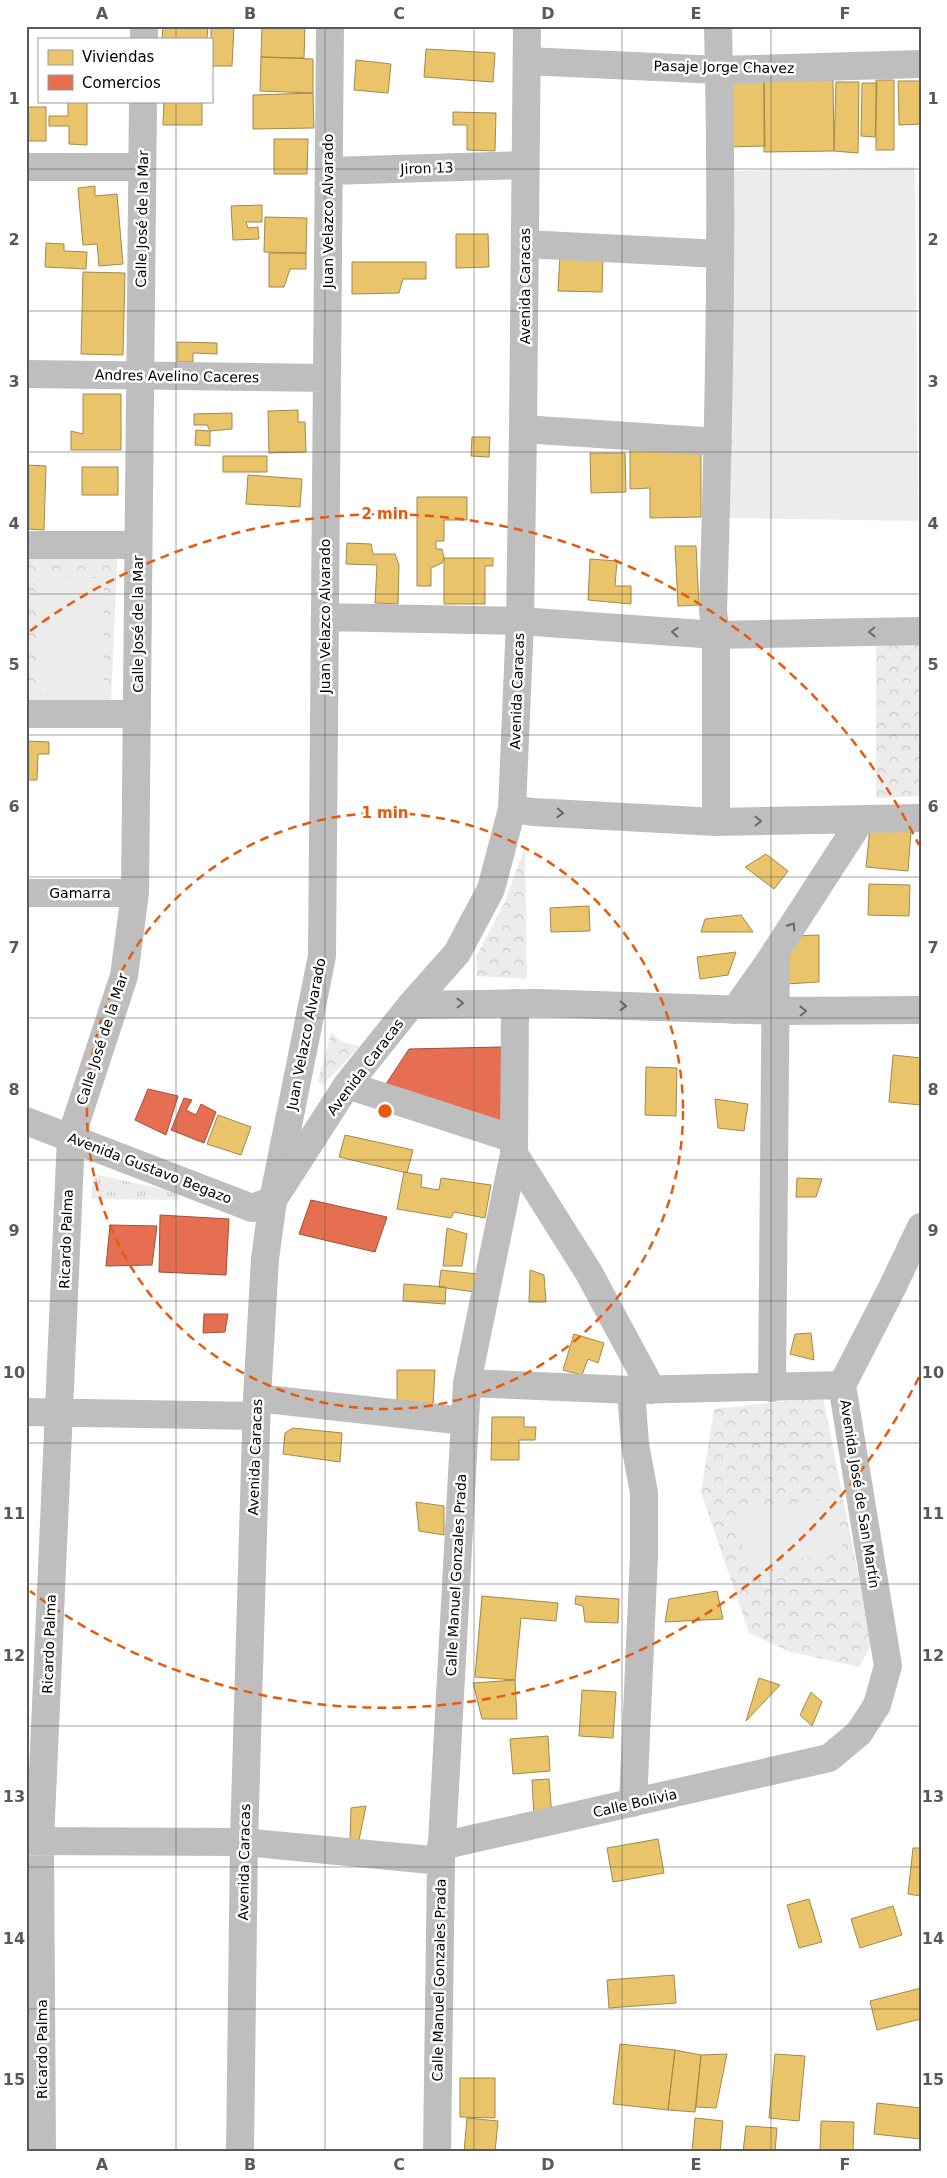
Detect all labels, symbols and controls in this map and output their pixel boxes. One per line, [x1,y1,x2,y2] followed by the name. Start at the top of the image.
[96,4,109,23] text: A
[244,4,256,23] text: B
[393,4,405,23] text: C
[541,4,555,23] text: D
[691,4,701,23] text: E
[840,4,850,23] text: F
[38,38,212,102] legend
[82,48,155,66] text: Viviendas
[653,58,795,76] street label: Pasaje Jorge Chavez
[82,74,161,92] text: Comercios
[8,89,20,108] text: 1
[927,89,939,108] text: 1
[320,134,336,289] street label: Juan Velazco Alvarado
[133,150,151,288] street label: Calle José de la Mar
[399,159,454,177] street label: Jiron 13
[517,228,533,344] street label: Avenida Caracas
[8,230,20,249] text: 2
[927,230,939,249] text: 2
[95,367,259,385] street label: Andres Avelino Caceres
[8,372,20,391] text: 3
[927,372,939,391] text: 3
[361,505,409,523] text: 2 min
[8,514,20,533] text: 4
[927,514,939,533] text: 4
[317,539,333,694] street label: Juan Velazco Alvarado
[130,555,146,693] street label: Calle José de la Mar
[868,626,876,637] one-way arrow
[670,627,678,638] one-way arrow
[507,632,527,750] street label: Avenida Caracas
[8,655,20,674] text: 5
[927,655,939,674] text: 5
[8,797,20,816] text: 6
[927,797,939,816] text: 6
[361,804,409,822] text: 1 min
[557,808,565,819] one-way arrow
[754,816,762,826] one-way arrow
[49,885,111,901] street label: Gamarra
[786,923,795,932] one-way arrow
[8,938,20,957] text: 7
[927,938,939,957] text: 7
[283,957,329,1112] street label: Juan Velazco Alvarado
[73,971,131,1107] street label: Calle José de la Mar
[456,998,464,1008] one-way arrow
[619,1001,627,1011] one-way arrow
[799,1006,807,1016] one-way arrow
[324,1016,406,1118] street label: Avenida Caracas
[8,1080,20,1099] text: 8
[927,1080,939,1099] text: 8
[376,1102,394,1120] centre of rings
[66,1129,234,1207] street label: Avenida Gustavo Begazo
[56,1189,76,1289] street label: Ricardo Palma
[8,1221,20,1240] text: 9
[927,1221,939,1240] text: 9
[3,1363,25,1382] text: 10
[922,1363,944,1382] text: 10
[245,1398,265,1516] street label: Avenida Caracas
[837,1399,883,1589] street label: Avenida José de San Martín
[443,1473,469,1677] street label: Calle Manuel Gonzales Prada
[3,1504,25,1523] text: 11
[922,1504,944,1523] text: 11
[39,1594,59,1694] street label: Ricardo Palma
[3,1646,25,1665] text: 12
[922,1646,944,1665] text: 12
[591,1786,679,1820] street label: Calle Bolivia
[3,1787,25,1806] text: 13
[922,1787,944,1806] text: 13
[235,1804,253,1920] street label: Avenida Caracas
[429,1878,449,2082] street label: Calle Manuel Gonzales Prada
[3,1929,25,1948] text: 14
[922,1929,944,1948] text: 14
[34,1999,50,2099] street label: Ricardo Palma
[3,2070,25,2089] text: 15
[922,2070,944,2089] text: 15
[96,2155,109,2174] text: A
[244,2155,256,2174] text: B
[393,2155,405,2174] text: C
[541,2155,555,2174] text: D
[691,2155,701,2174] text: E
[840,2155,850,2174] text: F

